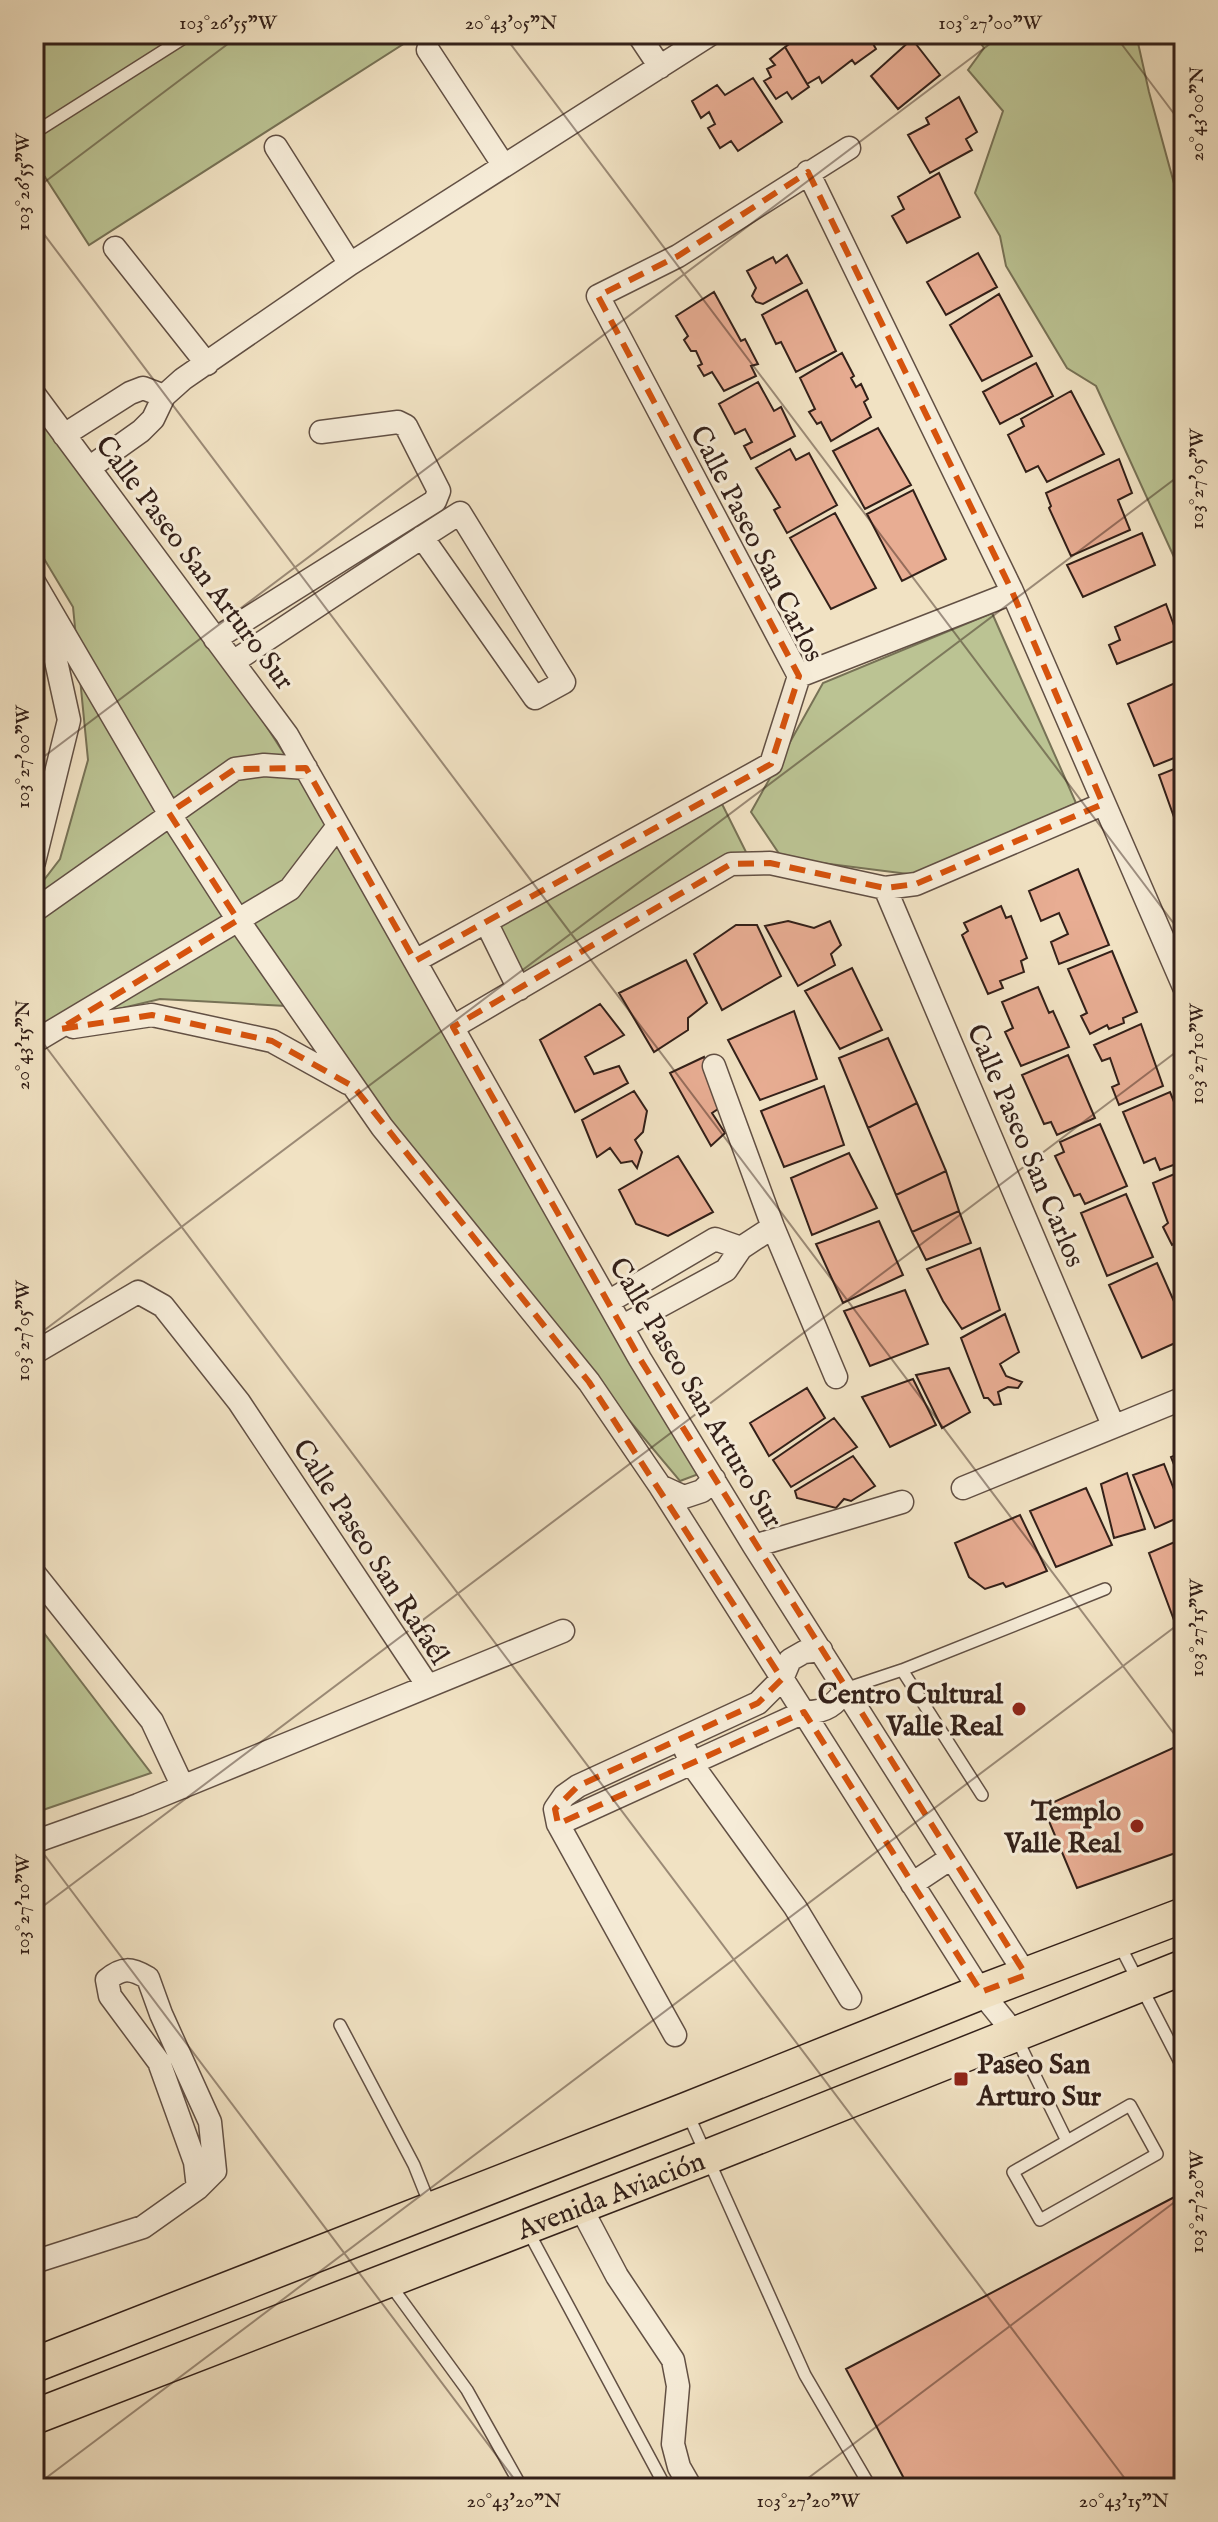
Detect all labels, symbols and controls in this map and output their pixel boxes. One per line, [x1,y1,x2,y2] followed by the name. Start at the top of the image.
[179,11,278,36] text: 103°26'55"W
[465,11,557,36] text: 20°43'05"N
[938,11,1043,36] text: 103°27'00"W
[1185,66,1210,162] text: 20°43'00"N
[11,132,36,231] text: 103°26'55"W
[681,420,831,668] street label: Calle Paseo San Carlos
[1185,428,1210,530] text: 103°27'05"W
[87,429,301,698] street label: Calle Paseo San Arturo Sur
[11,704,36,809] text: 103°27'00"W
[11,1000,36,1090] text: 20°43'15"N
[1185,1002,1210,1105] text: 103°27'10"W
[958,1019,1092,1273] street label: Calle Paseo San Carlos
[600,1252,790,1535] street label: Calle Paseo San Arturo Sur
[11,1280,36,1382] text: 103°27'05"W
[284,1433,456,1672] street label: Calle Paseo San Rafaél
[1185,1578,1210,1677] text: 103°27'15"W
[818,1678,1004,1745] place label: Centro Cultural Valle Real
[1010,1700,1028,1718] marker: Centro Cultural Valle Real
[1003,1795,1122,1862] place label: Templo Valle Real
[1128,1817,1146,1835] marker: Templo Valle Real
[11,1853,36,1956] text: 103°27'10"W
[976,2048,1102,2115] place label: Paseo San Arturo Sur
[952,2070,970,2088] marker: Paseo San Arturo Sur
[511,2144,710,2249] street label: Avenida Aviación
[1185,2149,1210,2254] text: 103°27'20"W
[467,2489,561,2514] text: 20°43'20"N
[756,2489,861,2514] text: 103°27'20"W
[1079,2489,1169,2514] text: 20°43'15"N

